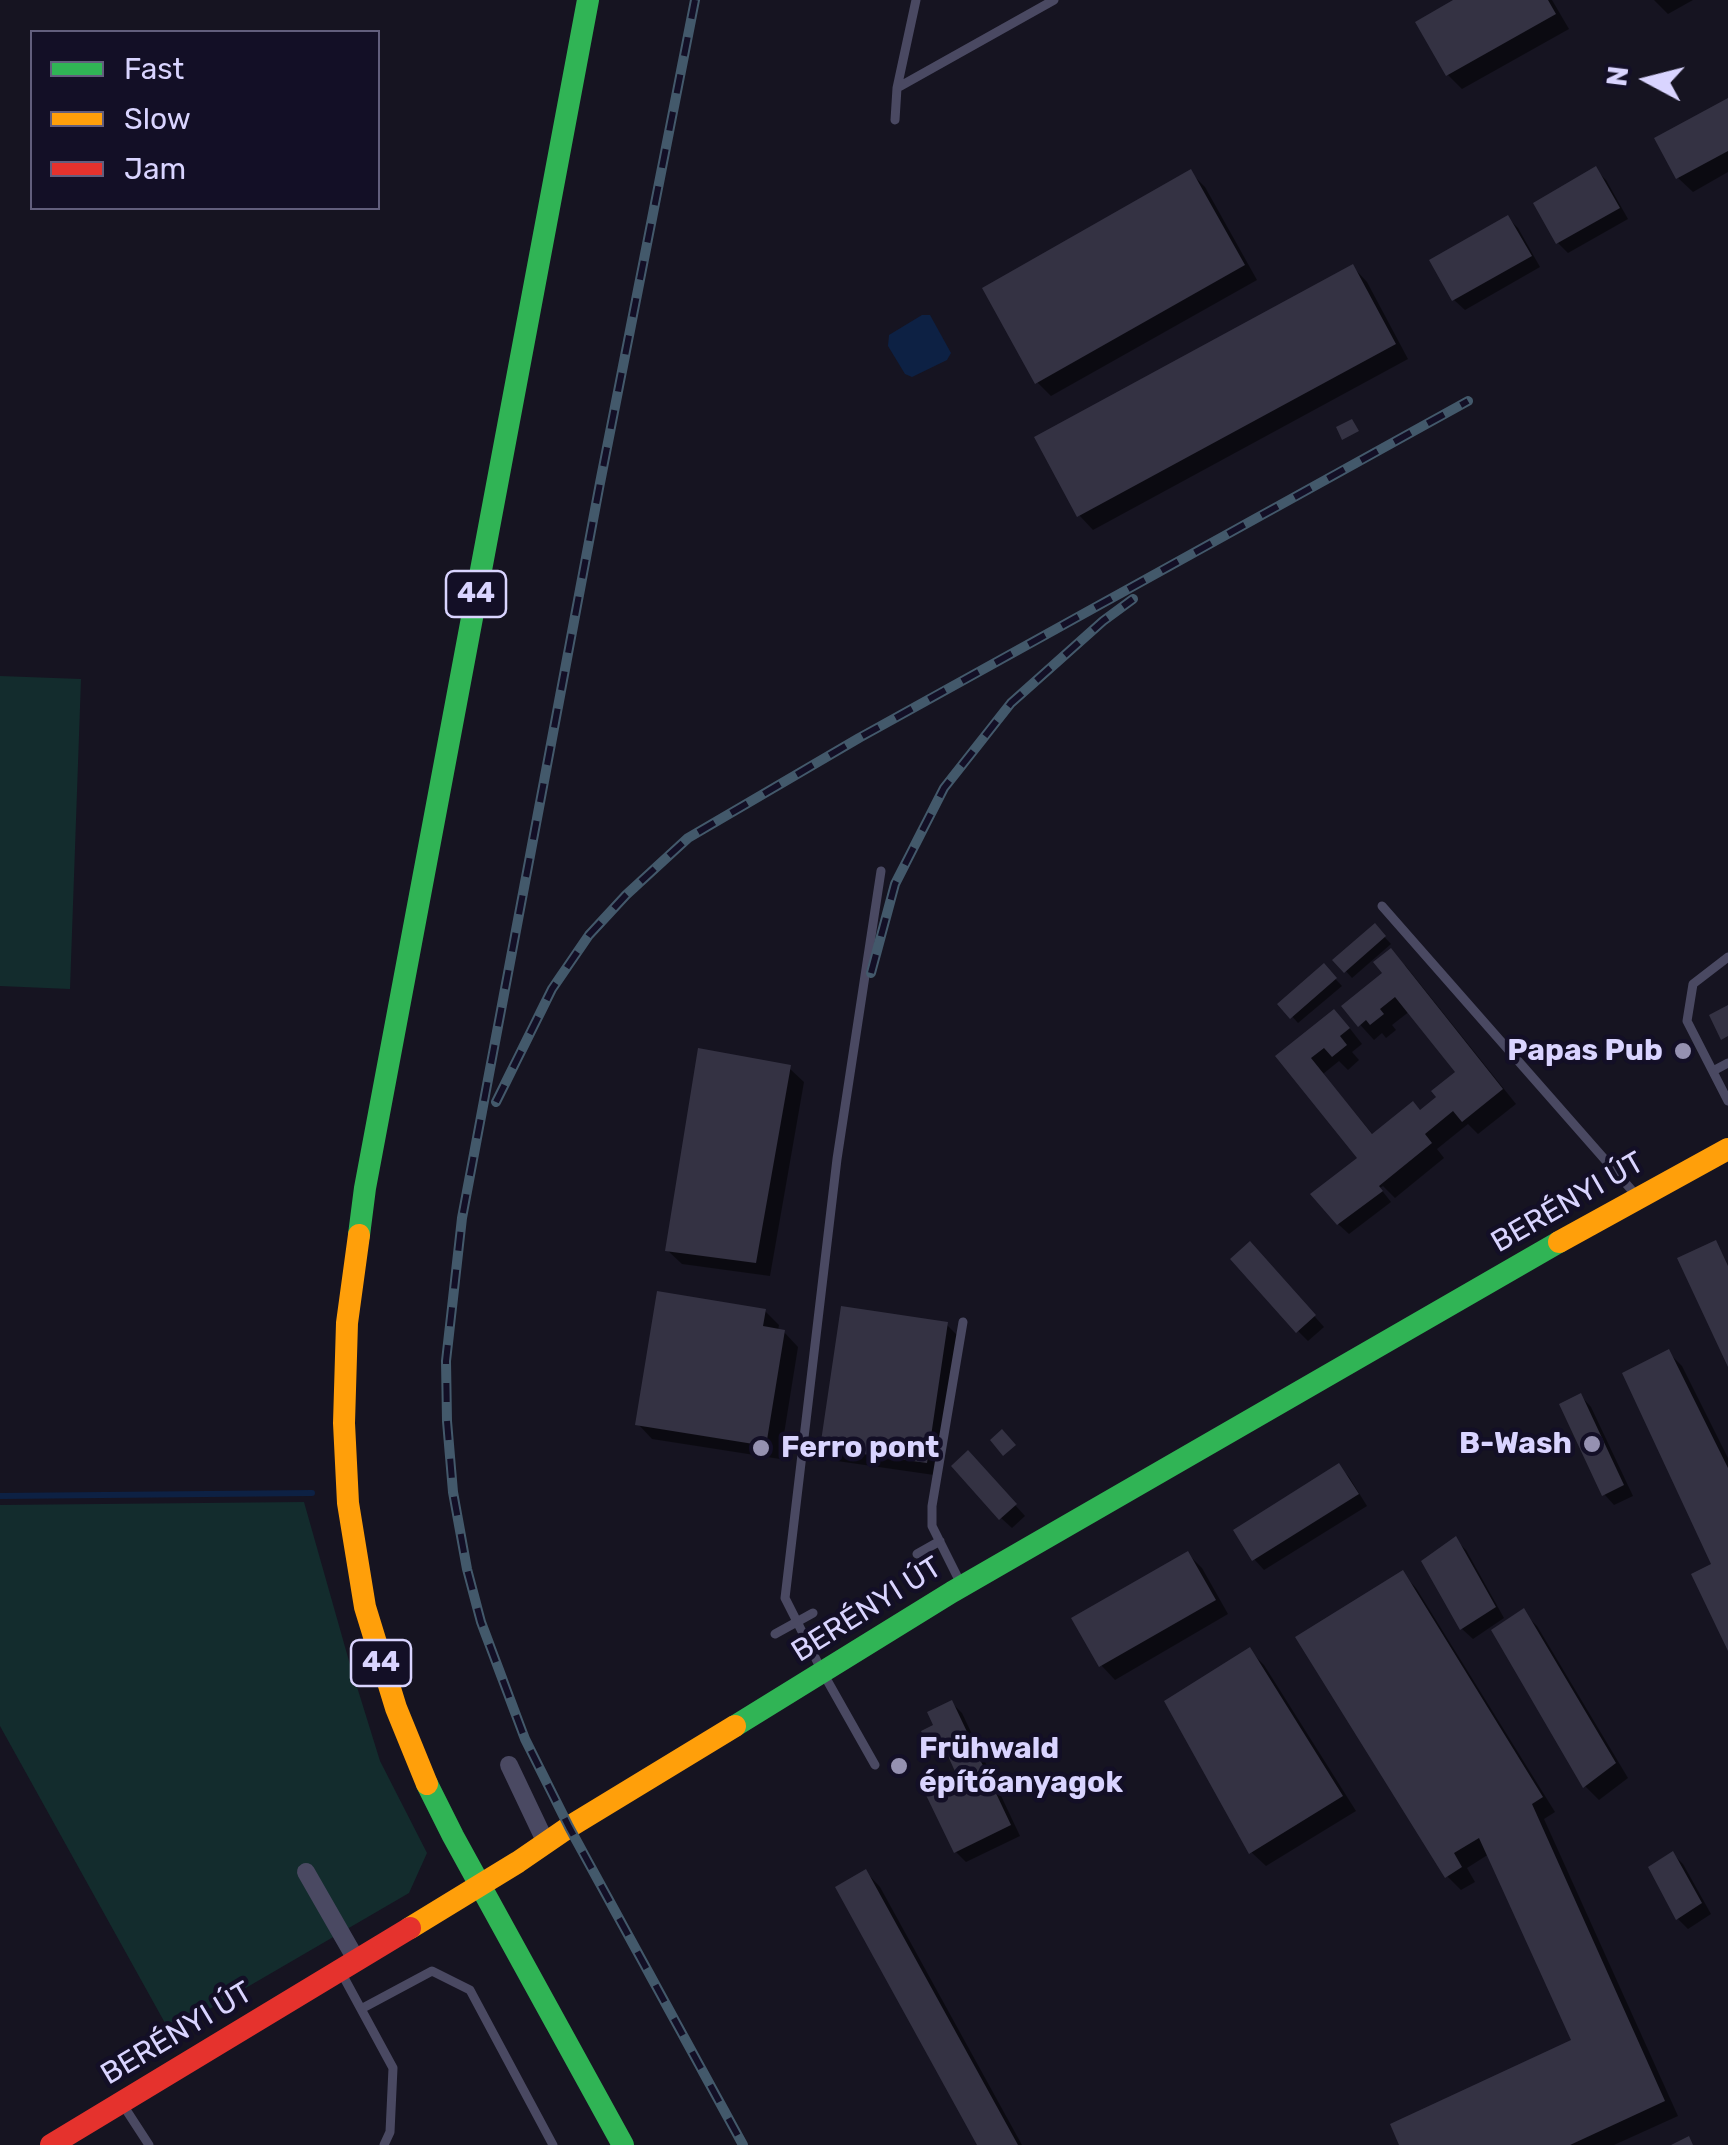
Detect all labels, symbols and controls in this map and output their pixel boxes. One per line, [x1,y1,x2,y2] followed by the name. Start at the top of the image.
[30,30,380,210] legend
[1598,30,1698,130] north arrow
[124,51,184,87] text: Fast
[1600,64,1635,88] text: N
[124,101,191,137] text: Slow
[124,151,186,187] text: Jam
[446,571,506,617] road number: 44
[1507,1033,1663,1069] place label: Papas Pub
[1672,1040,1694,1062] marker: Papas Pub
[1485,1145,1651,1261] street label: BERÉNYI ÚT
[1459,1426,1572,1462] place label: B-Wash
[781,1430,939,1466] place label: Ferro pont
[1581,1433,1603,1455] marker: B-Wash
[750,1437,772,1459] marker: Ferro pont
[785,1550,949,1670] street label: BERÉNYI ÚT
[351,1640,411,1686] road number: 44
[919,1731,1123,1802] place label: Frühwald építőanyagok
[888,1755,910,1777] marker: Frühwald építőanyagok
[95,1975,259,2093] street label: BERÉNYI ÚT

